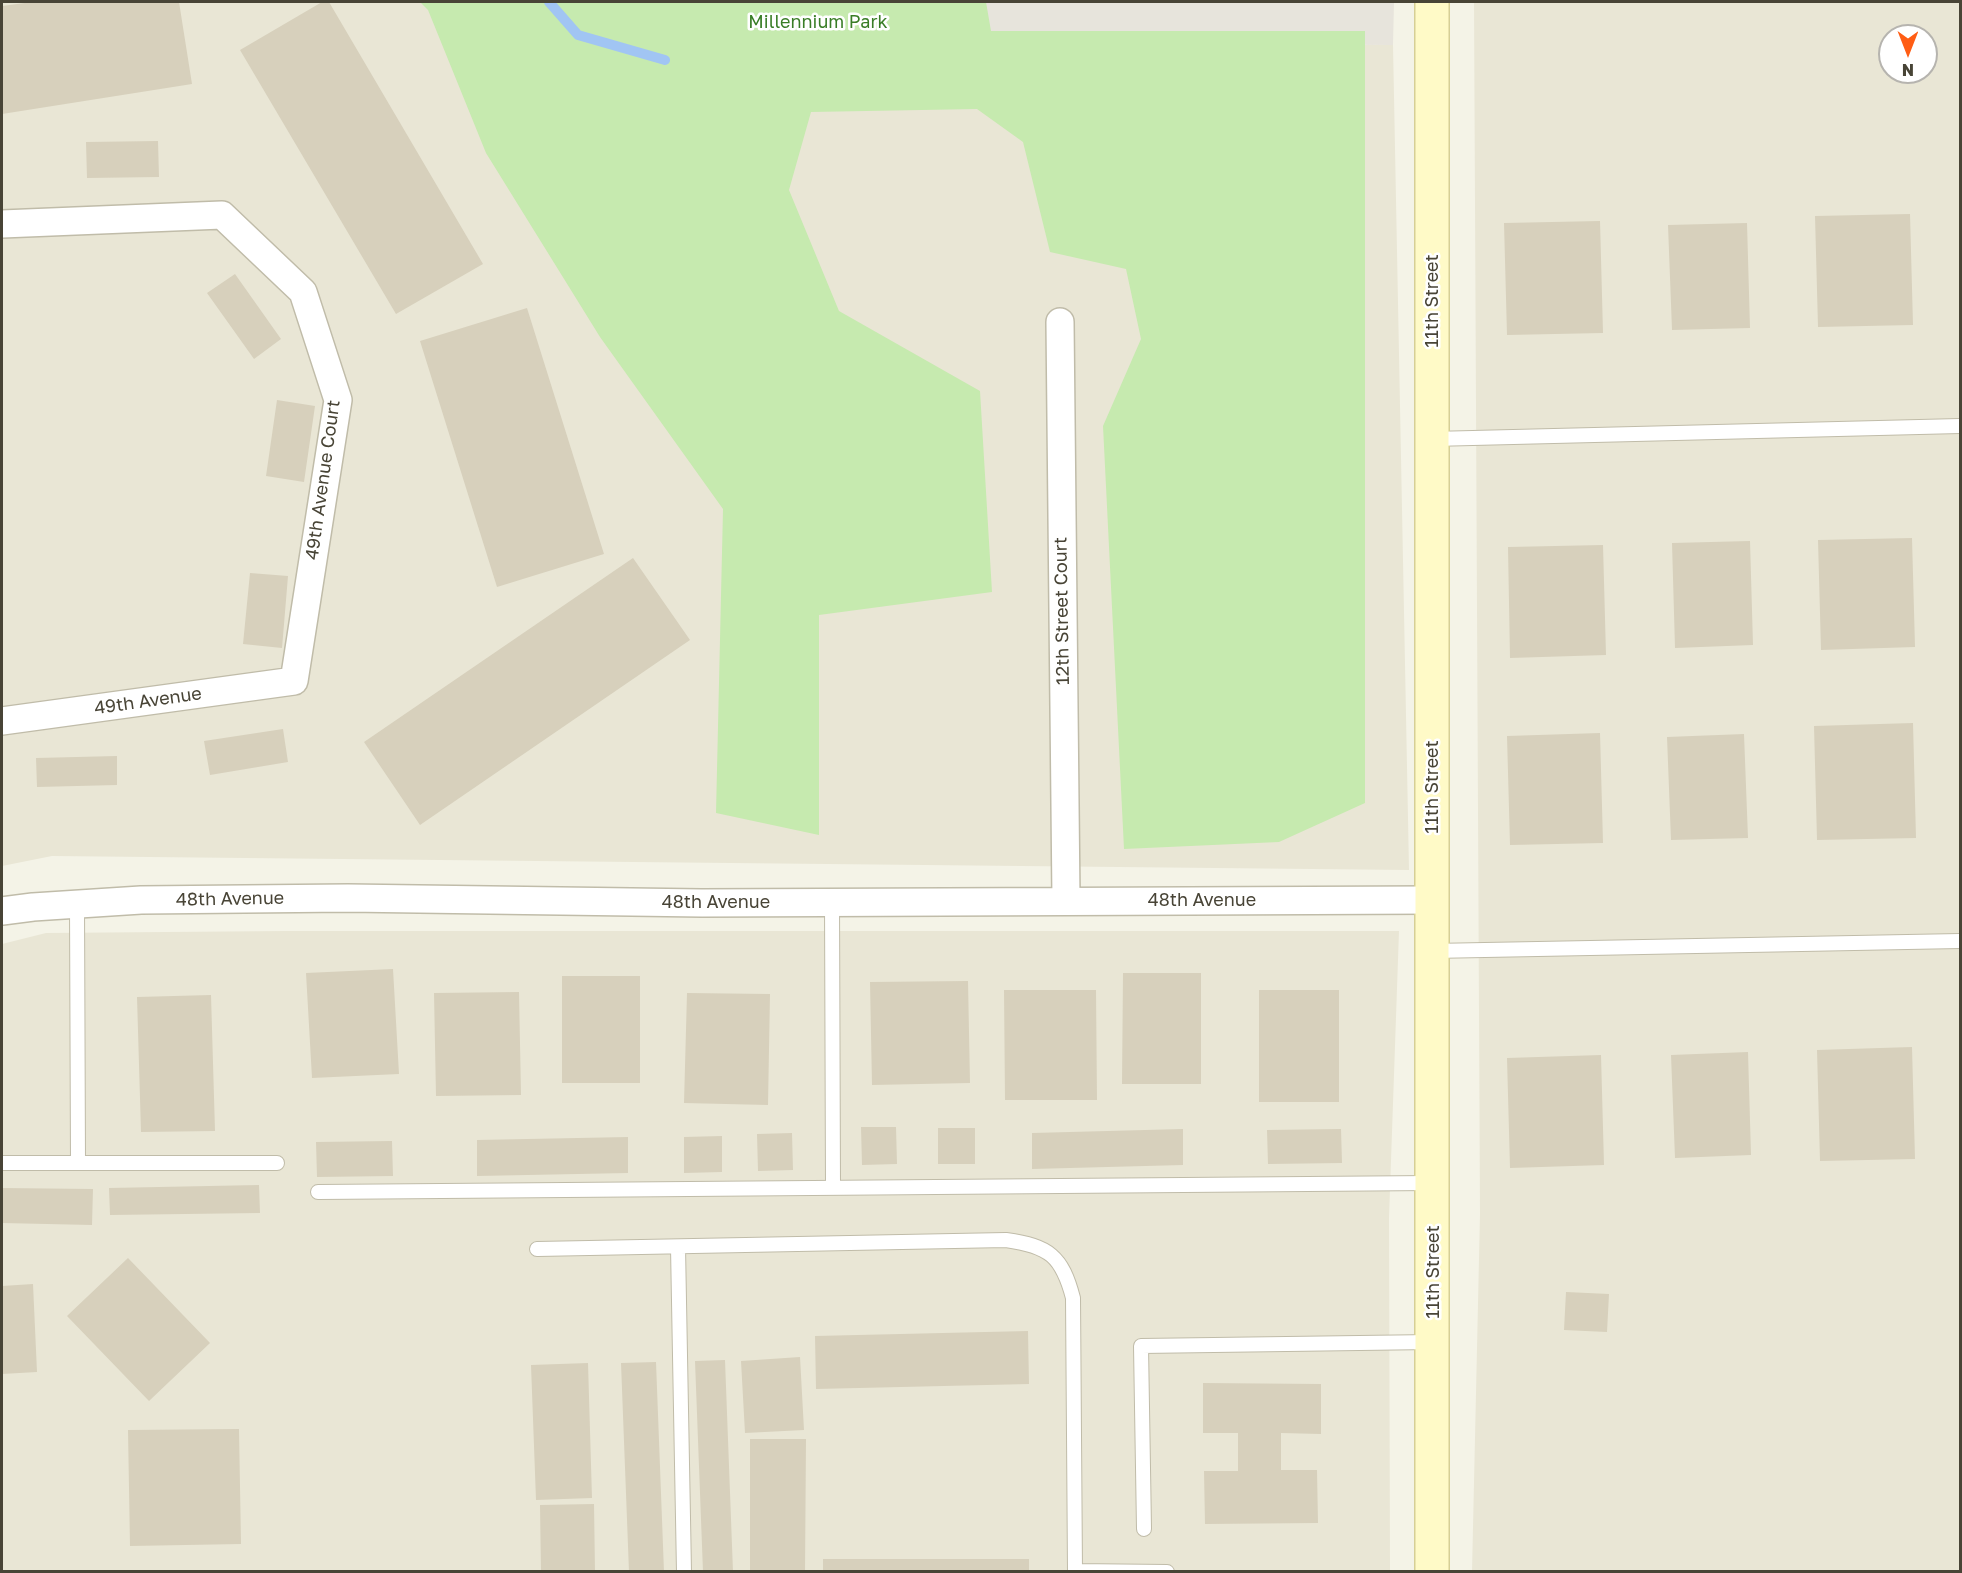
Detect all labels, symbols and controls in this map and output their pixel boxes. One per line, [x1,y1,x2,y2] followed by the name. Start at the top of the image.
[748,11,888,33] park label: Millennium Park
[1878,24,1938,84] north arrow
[1902,60,1914,80] text: N
[1421,254,1443,348] street label: 11th Street
[301,399,345,561] street label: 49th Avenue Court
[1050,537,1074,685] street label: 12th Street Court
[93,683,203,719] street label: 49th Avenue
[1421,740,1443,834] street label: 11th Street
[176,887,284,911] street label: 48th Avenue
[1148,889,1256,911] street label: 48th Avenue
[662,891,770,913] street label: 48th Avenue
[1422,1225,1444,1319] street label: 11th Street

